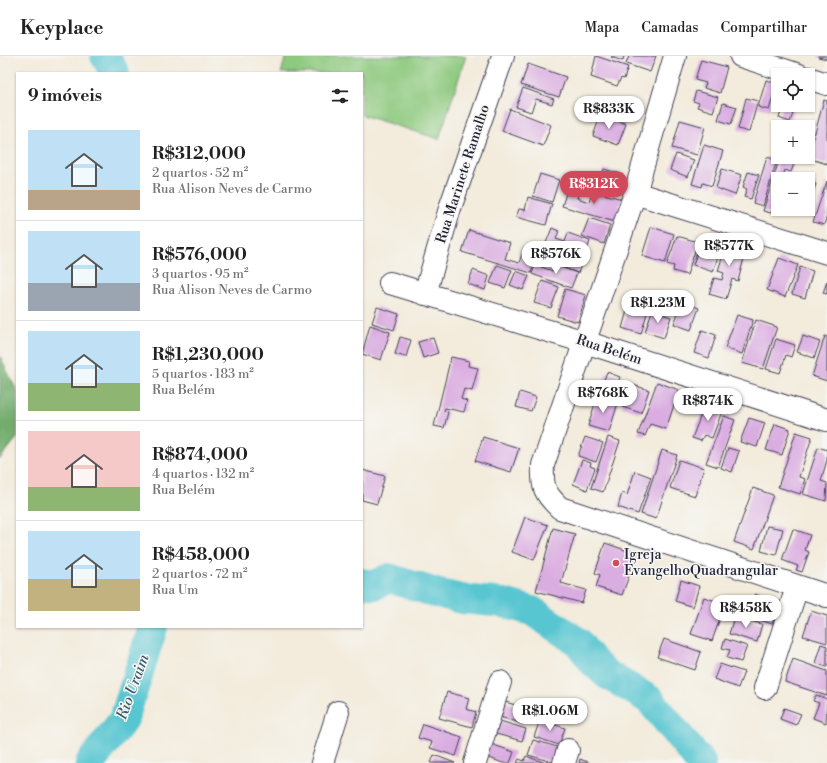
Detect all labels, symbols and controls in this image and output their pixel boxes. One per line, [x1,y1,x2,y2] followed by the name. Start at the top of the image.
[20,16,104,40] text: Keyplace
[585,19,619,37] text: Mapa
[641,19,698,37] text: Camadas
[720,19,807,37] text: Compartilhar
[771,68,815,216] map controls
[771,68,815,112] button: locate
[28,85,102,107] text: 9 imóveis
[329,85,351,107] icon: filters
[576,96,642,130] pin: R$833K
[583,101,635,117] text: R$833K
[432,102,494,246] street label: Rua Marinete Ramalho
[771,120,815,164] button: +
[152,143,246,165] text: R$312,000
[60,146,108,194] icon: home
[152,165,248,181] text: 2 quartos · 52 m²
[561,171,627,205] pin: R$312K
[771,172,815,216] button: −
[569,176,619,192] text: R$312K
[152,181,312,197] text: Rua Alison Neves de Carmo
[696,233,762,267] pin: R$577K
[704,238,754,254] text: R$577K
[523,241,589,275] pin: R$576K
[152,244,247,266] text: R$576,000
[531,246,581,262] text: R$576K
[60,247,108,295] icon: home
[152,266,248,282] text: 3 quartos · 95 m²
[152,282,312,298] text: Rua Alison Neves de Carmo
[621,290,695,324] pin: R$1.23M
[630,295,686,311] text: R$1.23M
[574,331,644,369] street label: Rua Belém
[152,344,264,366] text: R$1,230,000
[60,347,108,395] icon: home
[152,366,254,382] text: 5 quartos · 183 m²
[570,380,636,414] pin: R$768K
[152,382,215,398] text: Rua Belém
[577,385,629,401] text: R$768K
[675,388,741,422] pin: R$874K
[682,393,734,409] text: R$874K
[152,444,248,466] text: R$874,000
[60,447,108,495] icon: home
[152,466,254,482] text: 4 quartos · 132 m²
[152,482,215,498] text: Rua Belém
[152,544,250,566] text: R$458,000
[624,546,778,580] place label: Igreja EvangelhoQuadrangular
[60,547,108,595] icon: home
[611,558,621,568] marker: Igreja EvangelhoQuadrangular
[152,566,247,582] text: 2 quartos · 72 m²
[152,582,198,598] text: Rua Um
[713,595,779,629] pin: R$458K
[720,600,772,616] text: R$458K
[112,651,154,723] water label: Rio Uraim
[513,698,587,732] pin: R$1.06M
[522,703,578,719] text: R$1.06M

